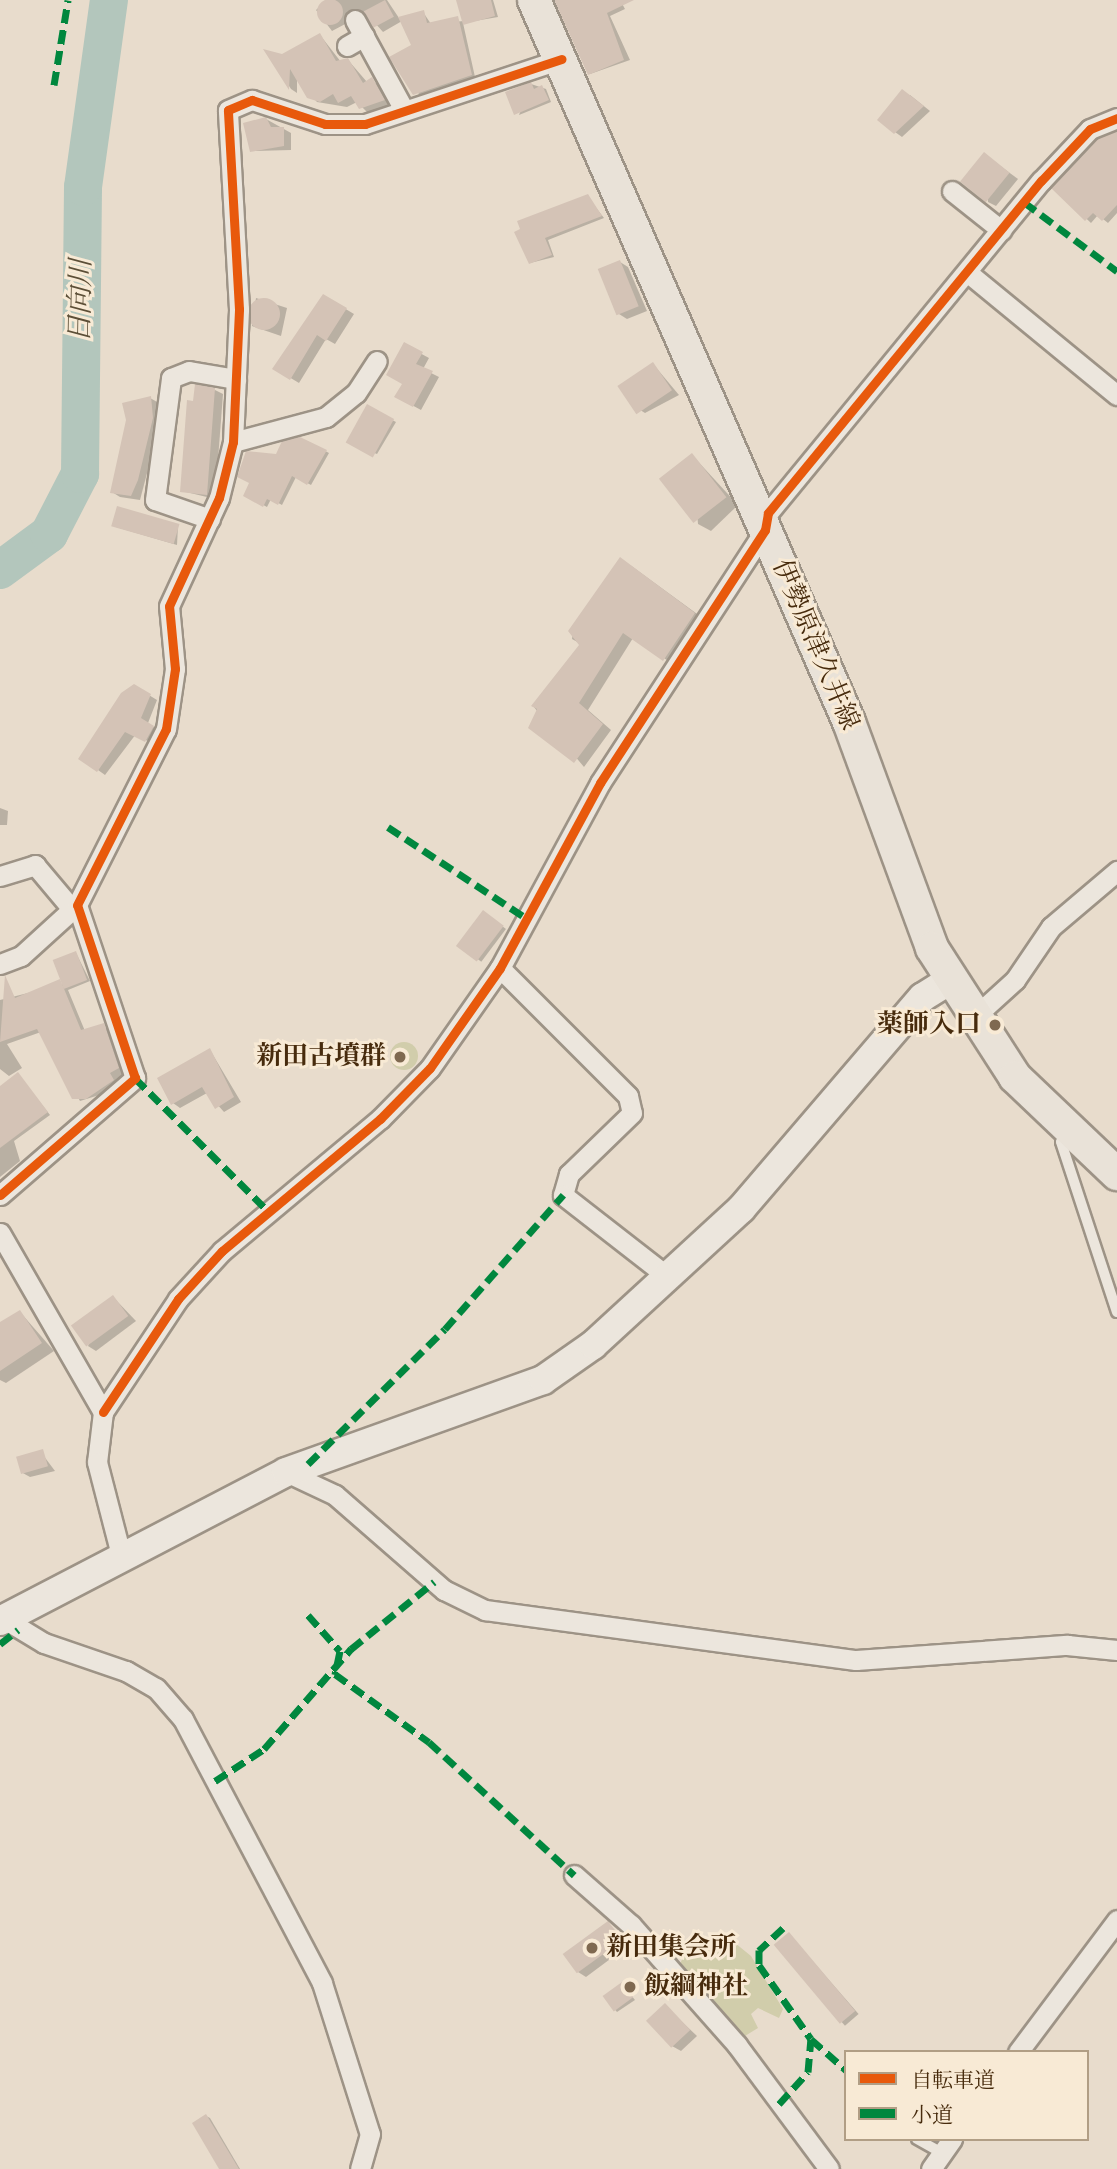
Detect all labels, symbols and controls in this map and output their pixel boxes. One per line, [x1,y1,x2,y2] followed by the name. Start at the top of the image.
[64,259,100,343] water label: 日向川
[765,555,865,735] street label: 伊勢原津久井線
[877,1009,981,1041] place label: 薬師入口
[987,1017,1003,1033] marker: 薬師入口
[256,1041,386,1073] place label: 新田古墳群
[392,1049,408,1065] marker: 新田古墳群
[606,1932,736,1964] place label: 新田集会所
[584,1940,600,1956] marker: 新田集会所
[644,1971,748,2003] place label: 飯綱神社
[622,1979,638,1995] marker: 飯綱神社
[844,2050,1089,2141] legend
[911,2068,995,2095] text: 自転車道
[911,2103,953,2130] text: 小道

